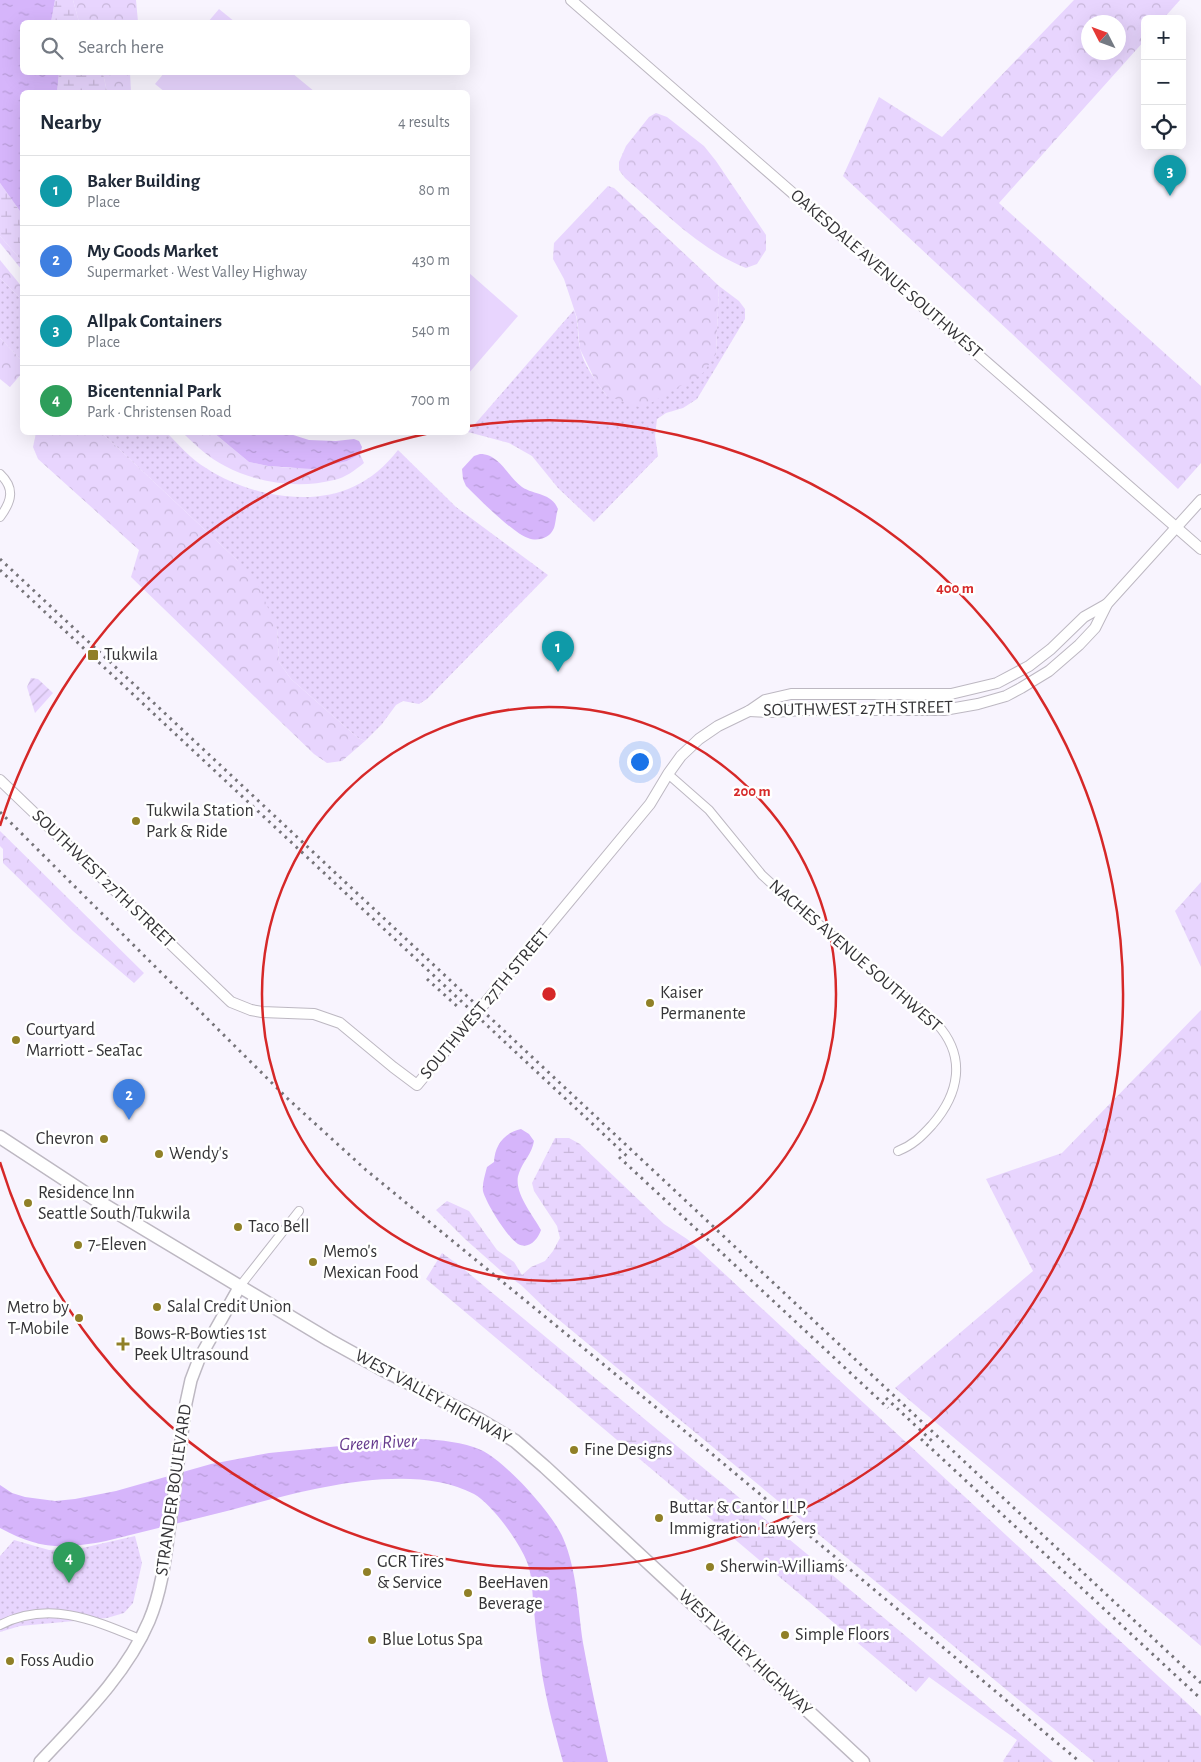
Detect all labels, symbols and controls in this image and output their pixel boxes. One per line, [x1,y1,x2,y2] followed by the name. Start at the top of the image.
[1081,15,1126,60] north arrow
[1141,15,1186,150] map controls
[1141,15,1186,60] button: +
[20,20,470,75] search box
[38,34,66,62] icon: search
[78,38,164,57] text: Search here
[1141,60,1186,105] button: −
[1141,105,1186,150] button: locate
[40,112,101,133] text: Nearby
[398,114,450,130] text: 4 results
[1154,155,1186,196] pin: 3
[87,172,200,191] text: Baker Building
[53,182,59,198] text: 1
[419,182,450,198] text: 80 m
[787,186,985,362] street label: OAKESDALE AVENUE SOUTHWEST
[87,194,120,210] text: Place
[87,242,218,261] text: My Goods Market
[52,252,60,268] text: 2
[412,252,450,268] text: 430 m
[87,264,307,280] text: Supermarket · West Valley Highway
[87,312,222,331] text: Allpak Containers
[53,322,59,338] text: 3
[412,322,450,338] text: 540 m
[87,334,120,350] text: Place
[87,382,221,401] text: Bicentennial Park
[52,392,60,408] text: 4
[411,392,450,408] text: 700 m
[87,404,232,420] text: Park · Christensen Road
[936,581,974,596] text: 400 m
[542,631,574,672] pin: 1
[104,646,158,664] place label: Tukwila
[86,648,100,662] marker: Tukwila
[763,698,953,720] street label: SOUTHWEST 27TH STREET
[627,749,653,775] your location
[733,784,771,799] text: 200 m
[146,802,254,841] place label: Tukwila Station Park & Ride
[28,807,178,952] street label: SOUTHWEST 27TH STREET
[130,815,142,827] marker: Tukwila Station Park & Ride
[765,876,945,1036] street label: NACHES AVENUE SOUTHWEST
[417,925,553,1082] street label: SOUTHWEST 27TH STREET
[660,984,746,1023] place label: Kaiser Permanente
[540,985,558,1003] centre of rings
[644,997,656,1009] marker: Kaiser Permanente
[26,1021,142,1060] place label: Courtyard Marriott - SeaTac
[10,1034,22,1046] marker: Courtyard Marriott - SeaTac
[113,1079,145,1120] pin: 2
[36,1130,94,1148] place label: Chevron
[98,1133,110,1145] marker: Chevron
[169,1145,229,1163] place label: Wendy's
[153,1148,165,1160] marker: Wendy's
[38,1184,191,1223] place label: Residence Inn Seattle South/Tukwila
[22,1197,34,1209] marker: Residence Inn Seattle South/Tukwila
[248,1218,309,1236] place label: Taco Bell
[232,1221,244,1233] marker: Taco Bell
[88,1236,147,1254] place label: 7-Eleven
[72,1239,84,1251] marker: 7-Eleven
[323,1243,419,1282] place label: Memo's Mexican Food
[307,1256,319,1268] marker: Memo's Mexican Food
[167,1298,292,1316] place label: Salal Credit Union
[7,1299,69,1338] place label: Metro by T-Mobile
[151,1301,163,1313] marker: Salal Credit Union
[73,1312,85,1324] marker: Metro by T-Mobile
[134,1325,267,1364] place label: Bows-R-Bowties 1st Peek Ultrasound
[116,1337,130,1351] marker: Bows-R-Bowties 1st Peek Ultrasound
[352,1347,514,1448] street label: WEST VALLEY HIGHWAY
[153,1403,195,1577] street label: STRANDER BOULEVARD
[339,1431,418,1455] water label: Green River
[584,1441,672,1459] place label: Fine Designs
[568,1444,580,1456] marker: Fine Designs
[669,1499,816,1538] place label: Buttar & Cantor LLP, Immigration Lawyers
[653,1512,665,1524] marker: Buttar & Cantor LLP, Immigration Lawyers
[53,1542,85,1583] pin: 4
[377,1553,444,1592] place label: GCR Tires & Service
[720,1558,845,1576] place label: Sherwin-Williams
[704,1561,716,1573] marker: Sherwin-Williams
[361,1566,373,1578] marker: GCR Tires & Service
[478,1574,549,1613] place label: BeeHaven Beverage
[462,1587,474,1599] marker: BeeHaven Beverage
[675,1587,816,1720] street label: WEST VALLEY HIGHWAY
[795,1626,889,1644] place label: Simple Floors
[779,1629,791,1641] marker: Simple Floors
[382,1631,483,1649] place label: Blue Lotus Spa
[366,1634,378,1646] marker: Blue Lotus Spa
[20,1652,94,1670] place label: Foss Audio
[4,1655,16,1667] marker: Foss Audio

